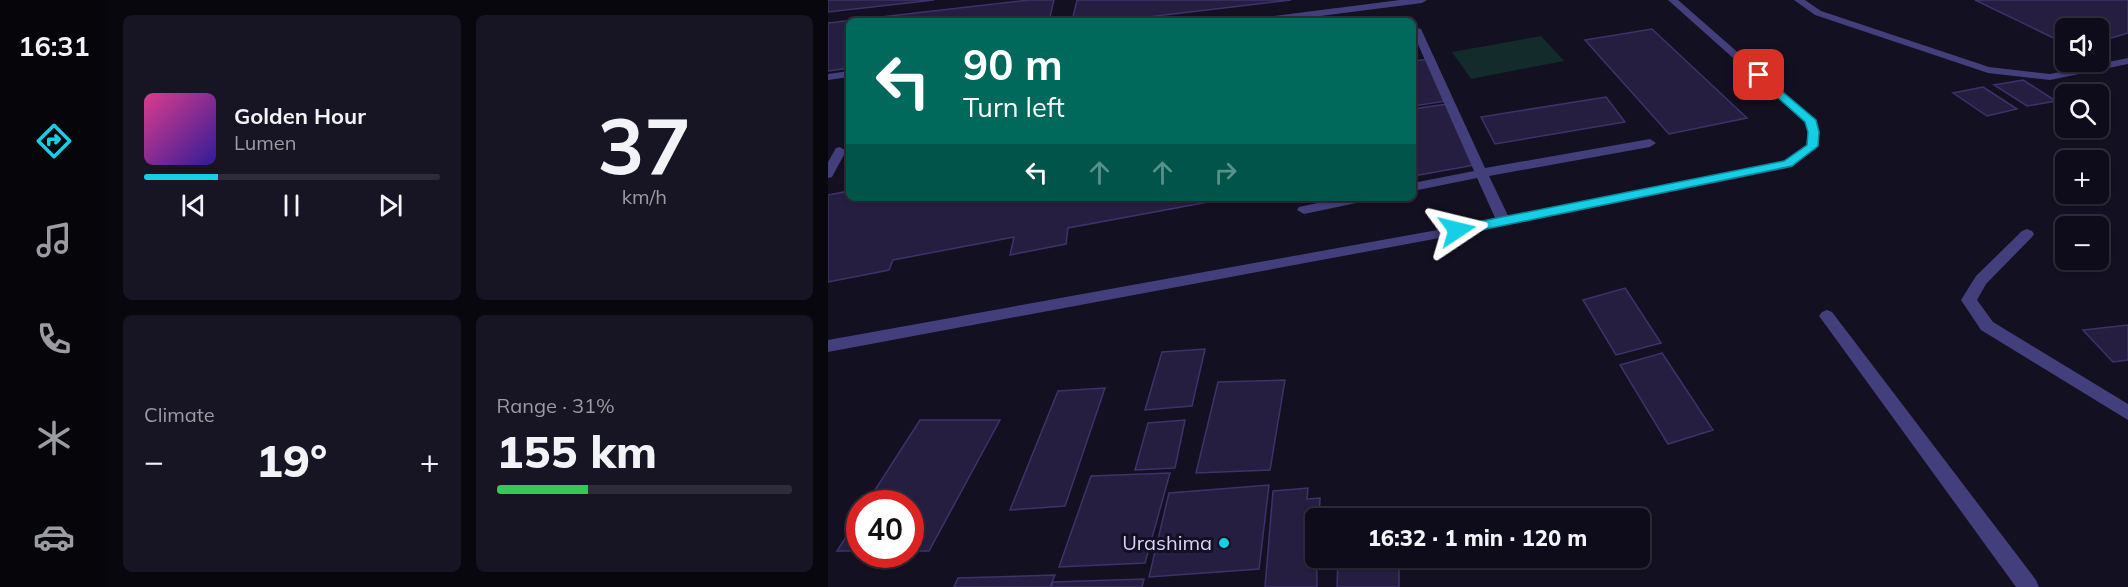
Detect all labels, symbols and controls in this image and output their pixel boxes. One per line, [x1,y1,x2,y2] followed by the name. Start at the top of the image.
[2055,18,2109,270] map controls
[2055,18,2109,72] button: sound
[18,29,90,63] text: 16:31
[963,38,1063,91] text: 90 m
[864,42,942,120] icon: left
[1733,49,1784,100] pin
[1742,58,1775,91] icon: arrive
[2055,84,2109,138] button: search
[963,90,1065,124] text: Turn left
[597,96,691,194] text: 37
[234,102,366,130] text: Golden Hour
[33,120,75,162] icon: directions
[234,130,296,155] text: Lumen
[2055,150,2109,204] button: +
[1020,156,1053,189] icon: left
[1083,156,1116,189] icon: ahead
[1146,156,1179,189] icon: ahead
[1209,156,1242,189] icon: right
[622,184,667,209] text: km/h
[177,189,210,222] icon: previous
[275,189,308,222] icon: pause
[374,189,407,222] icon: next
[1425,198,1489,262] position arrow
[2055,216,2109,270] button: −
[33,219,75,261] icon: music
[33,318,75,360] icon: phone
[497,393,615,418] text: Range · 31%
[144,402,215,427] text: Climate
[33,417,75,459] icon: climate
[497,423,657,479] text: 155 km
[256,432,327,488] text: 19°
[144,440,164,481] text: −
[420,440,440,481] text: +
[846,490,924,568] speed limit sign: 40
[33,516,75,558] icon: car
[1368,524,1587,552] text: 16:32 · 1 min · 120 m
[1122,530,1212,555] place label: Urashima
[1217,536,1231,550] marker: Urashima

